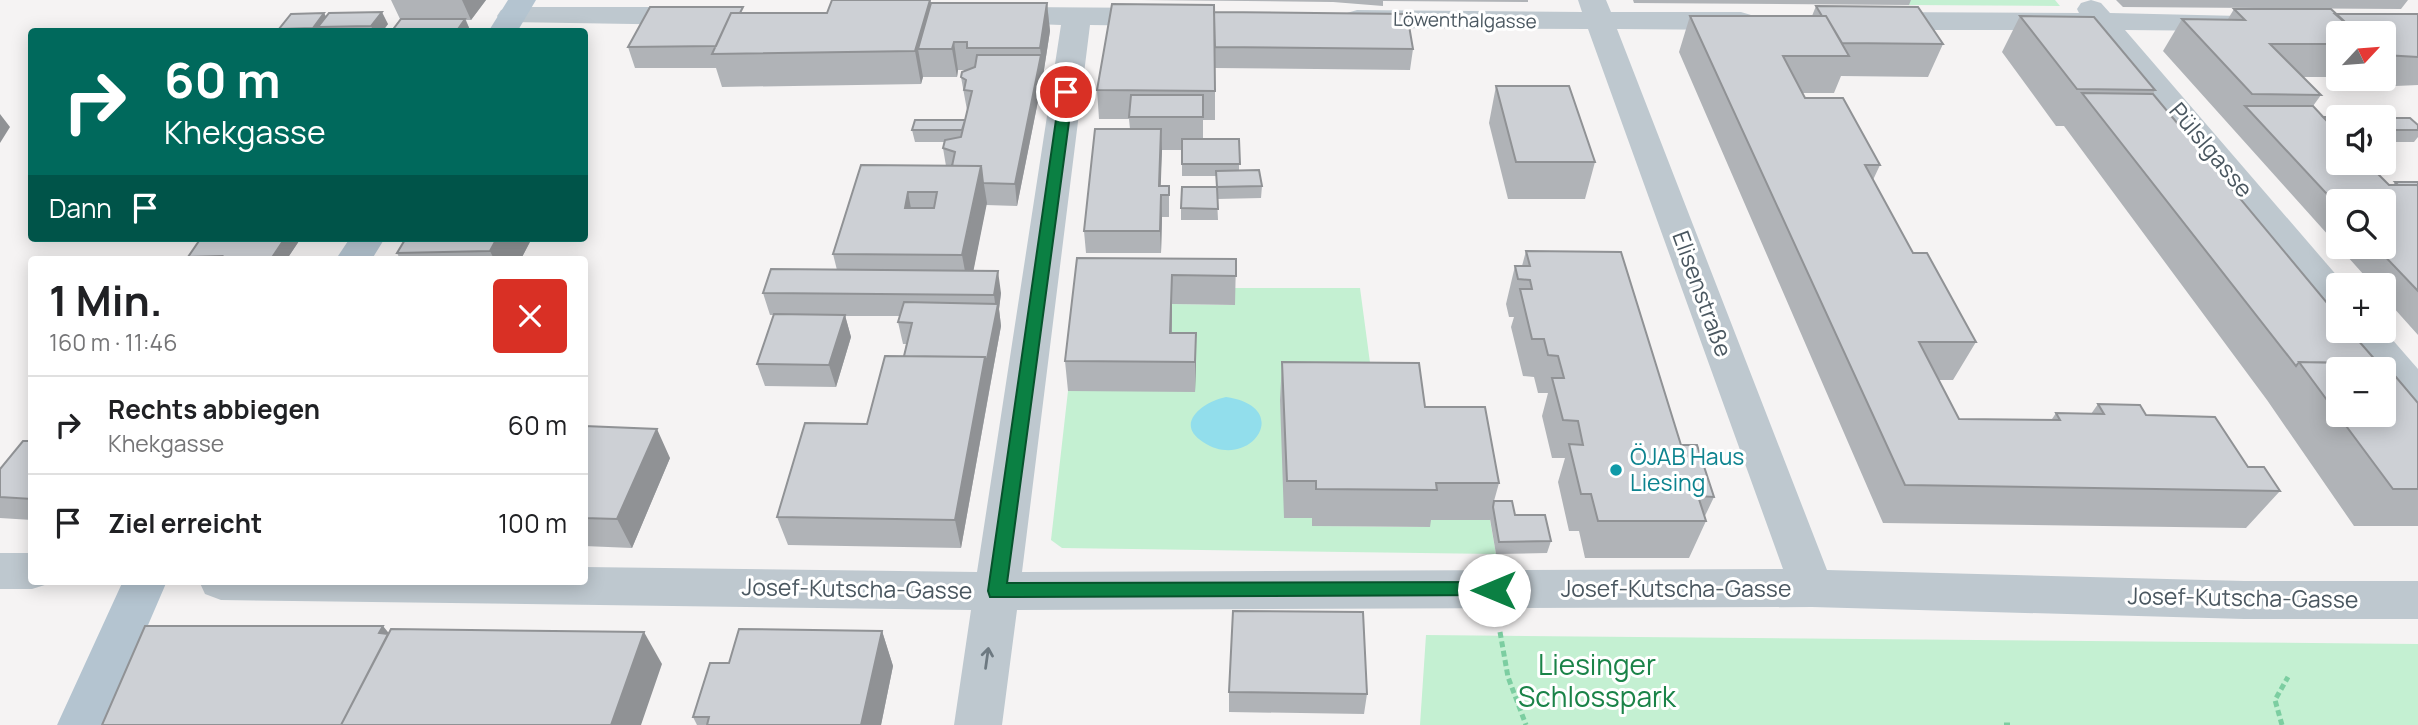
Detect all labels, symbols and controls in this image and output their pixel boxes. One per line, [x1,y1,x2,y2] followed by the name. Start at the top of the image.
[1393,6,1537,34] street label: Löwenthalgasse
[2326,21,2396,91] north arrow
[2326,21,2396,427] map controls
[164,46,281,113] text: 60 m
[49,56,140,147] icon: right
[1036,62,1096,122] pin
[1047,73,1085,111] icon: arrive
[2163,95,2261,203] street label: Pülslgasse
[2326,105,2396,175] button: sound
[164,110,326,154] text: Khekgasse
[126,189,164,227] icon: arrive
[2326,189,2396,259] button: search
[49,190,112,226] text: Dann
[1665,226,1741,361] street label: Elisenstraße
[49,271,163,329] text: 1 Min.
[2326,273,2396,343] button: +
[493,279,567,353] button: close
[49,326,177,358] text: 160 m · 11:46
[2326,357,2396,427] button: −
[108,391,320,427] text: Rechts abbiegen
[49,406,87,444] icon: right
[508,407,567,443] text: 60 m
[108,427,224,459] text: Khekgasse
[1630,440,1744,498] place label: ÖJAB Haus Liesing
[1608,462,1624,478] marker: ÖJAB Haus Liesing
[49,504,87,542] icon: arrive
[108,505,262,541] text: Ziel erreicht
[498,505,567,541] text: 100 m
[1457,553,1531,627] position arrow
[741,570,973,606] street label: Josef-Kutscha-Gasse
[1561,572,1791,604] street label: Josef-Kutscha-Gasse
[2127,579,2359,615] street label: Josef-Kutscha-Gasse
[1518,645,1677,715] park label: Liesinger Schlosspark
[981,647,994,670] one-way arrow

